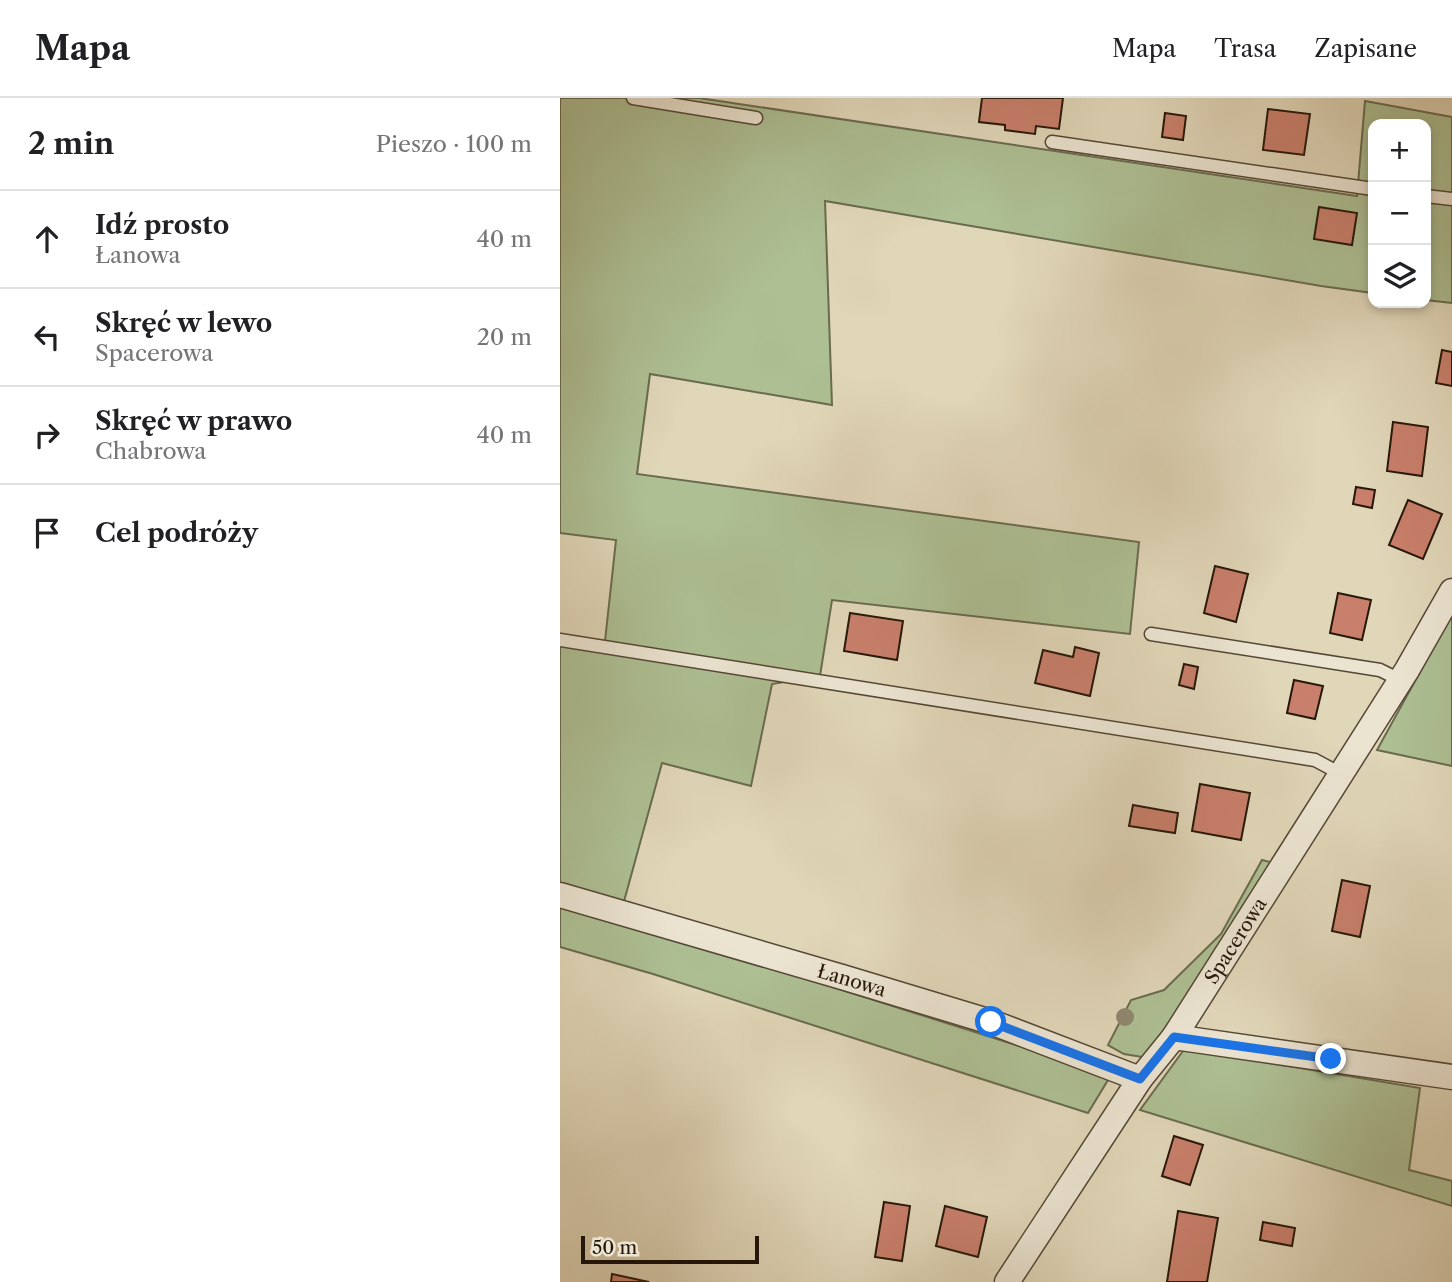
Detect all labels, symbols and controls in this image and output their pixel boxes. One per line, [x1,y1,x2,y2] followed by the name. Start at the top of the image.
[35,28,130,69] text: Mapa
[1112,34,1176,63] text: Mapa
[1214,34,1276,63] text: Trasa
[1314,34,1417,63] text: Zapisane
[1368,119,1431,308] map controls
[1368,119,1431,182] button: +
[28,125,114,162] text: 2 min
[376,130,532,158] text: Pieszo · 100 m
[1368,182,1431,245] button: −
[95,209,229,241] text: Idź prosto
[28,220,66,258] icon: ahead
[477,225,532,253] text: 40 m
[95,241,181,269] text: Łanowa
[1368,245,1431,308] button: layers
[95,307,272,339] text: Skręć w lewo
[28,318,66,356] icon: left
[477,323,532,351] text: 20 m
[95,339,213,367] text: Spacerowa
[95,405,292,437] text: Skręć w prawo
[28,416,66,454] icon: right
[477,421,532,449] text: 40 m
[95,437,207,465] text: Chabrowa
[28,514,66,552] icon: arrive
[95,517,258,549] text: Cel podróży
[1199,893,1271,988] street label: Spacerowa
[815,959,889,1001] street label: Łanowa
[975,1006,1006,1037] route start
[1315,1043,1346,1074] route end
[581,1233,760,1265] scale bar
[592,1236,637,1259] text: 50 m

